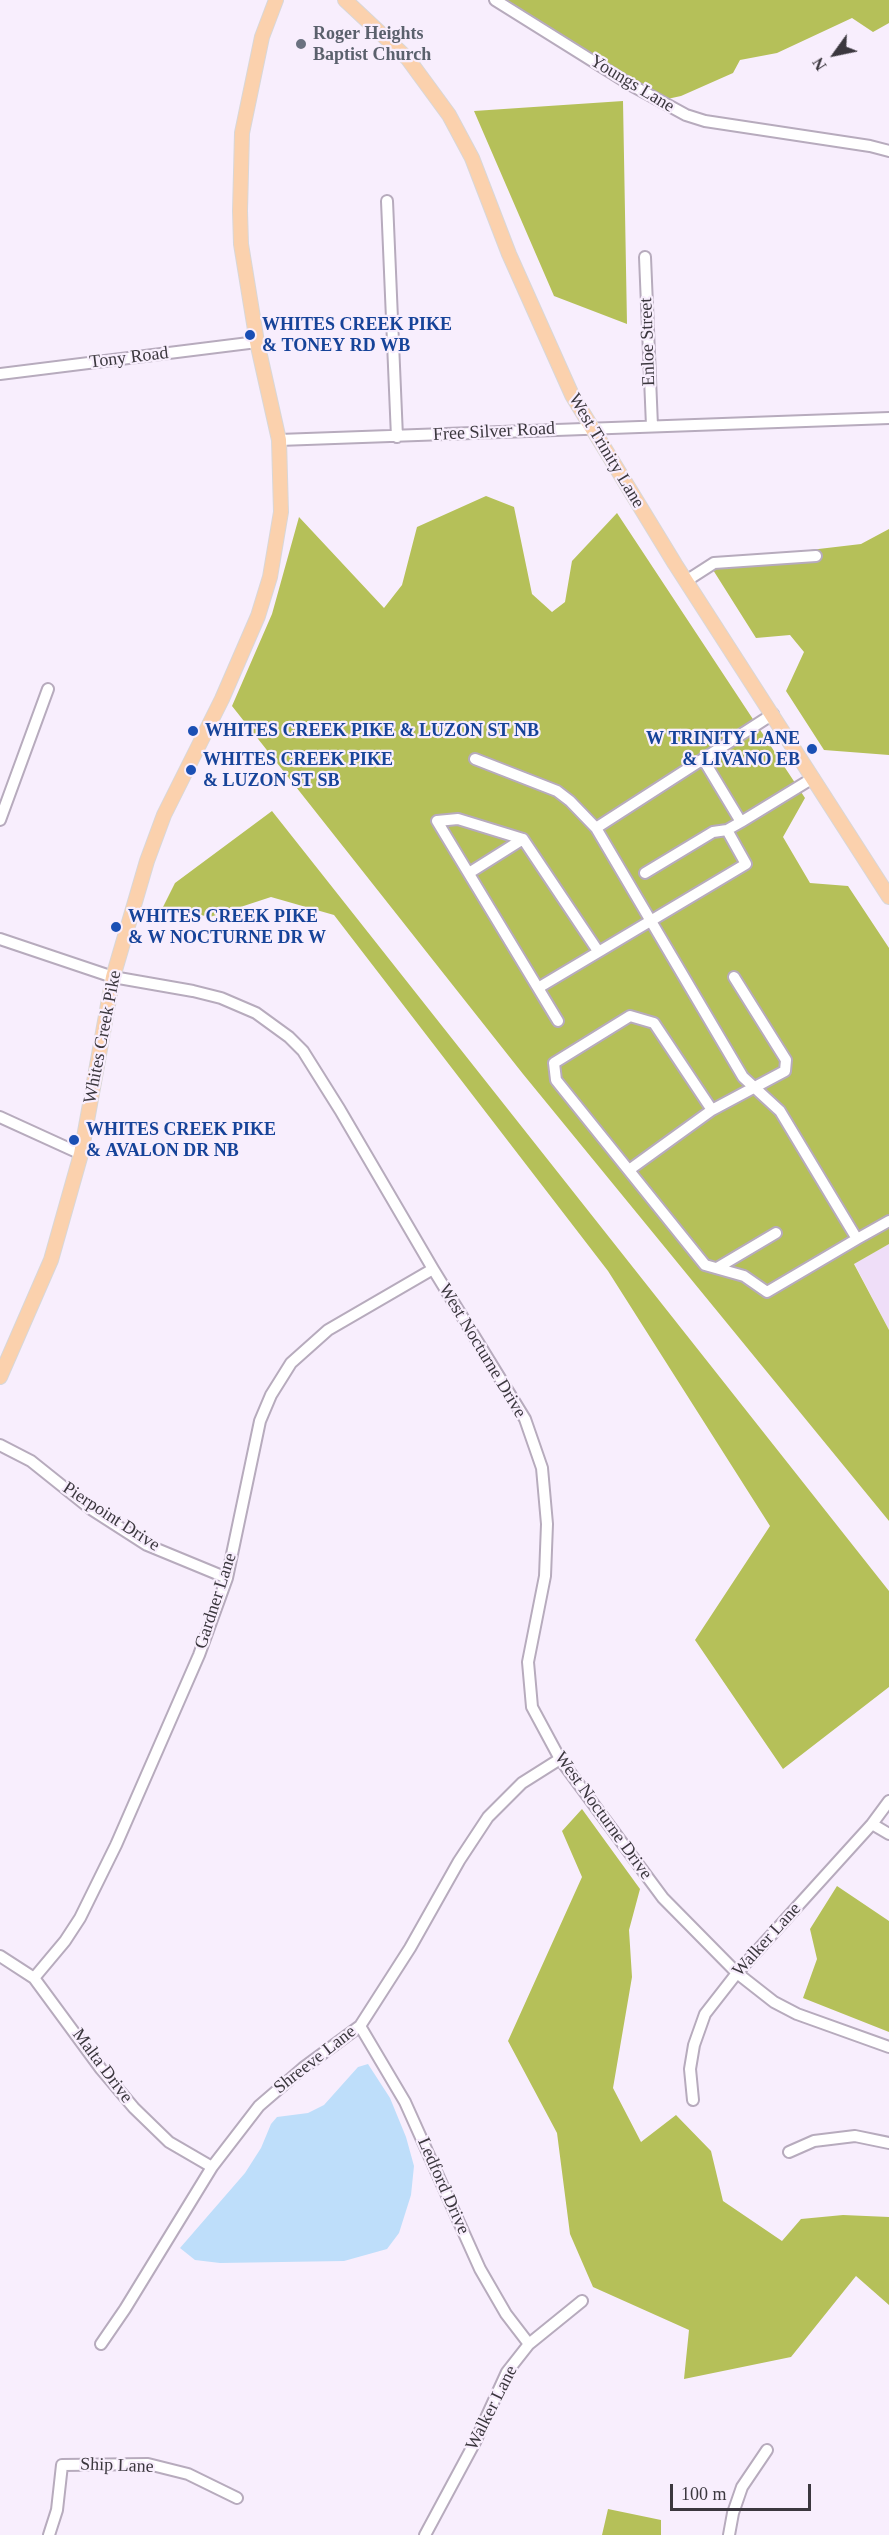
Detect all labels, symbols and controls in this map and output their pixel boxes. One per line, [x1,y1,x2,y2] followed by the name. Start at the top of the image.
[313,23,431,66] place label: Roger Heights Baptist Church
[805,24,865,84] north arrow
[294,37,308,51] marker: Roger Heights Baptist Church
[586,50,678,118] street label: Youngs Lane
[809,55,830,74] text: N
[636,297,660,387] street label: Enloe Street
[262,314,452,356] place label: WHITES CREEK PIKE & TONEY RD WB
[243,328,257,342] marker: WHITES CREEK PIKE & TONEY RD WB
[88,342,170,374] street label: Tony Road
[563,390,649,512] street label: West Trinity Lane
[433,418,555,446] street label: Free Silver Road
[205,720,539,742] place label: WHITES CREEK PIKE & LUZON ST NB
[186,724,200,738] marker: WHITES CREEK PIKE & LUZON ST NB
[646,728,800,771] place label: W TRINITY LANE & LIVANO EB
[805,742,819,756] marker: W TRINITY LANE & LIVANO EB
[203,749,393,792] place label: WHITES CREEK PIKE & LUZON ST SB
[184,763,198,777] marker: WHITES CREEK PIKE & LUZON ST SB
[128,906,326,948] place label: WHITES CREEK PIKE & W NOCTURNE DR W
[109,920,123,934] marker: WHITES CREEK PIKE & W NOCTURNE DR W
[80,969,126,1105] street label: Whites Creek Pike
[86,1119,276,1162] place label: WHITES CREEK PIKE & AVALON DR NB
[67,1133,81,1147] marker: WHITES CREEK PIKE & AVALON DR NB
[433,1280,531,1422] street label: West Nocturne Drive
[58,1478,164,1556] street label: Pierpoint Drive
[190,1550,242,1652] street label: Gardner Lane
[549,1748,657,1884] street label: West Nocturne Drive
[728,1899,806,1981] street label: Walker Lane
[270,2021,360,2099] street label: Shreeve Lane
[67,2025,137,2107] street label: Malta Drive
[412,2134,474,2238] street label: Ledford Drive
[461,2362,523,2454] street label: Walker Lane
[80,2454,154,2478] street label: Ship Lane
[673,2472,814,2510] scale bar
[681,2484,727,2504] text: 100 m

